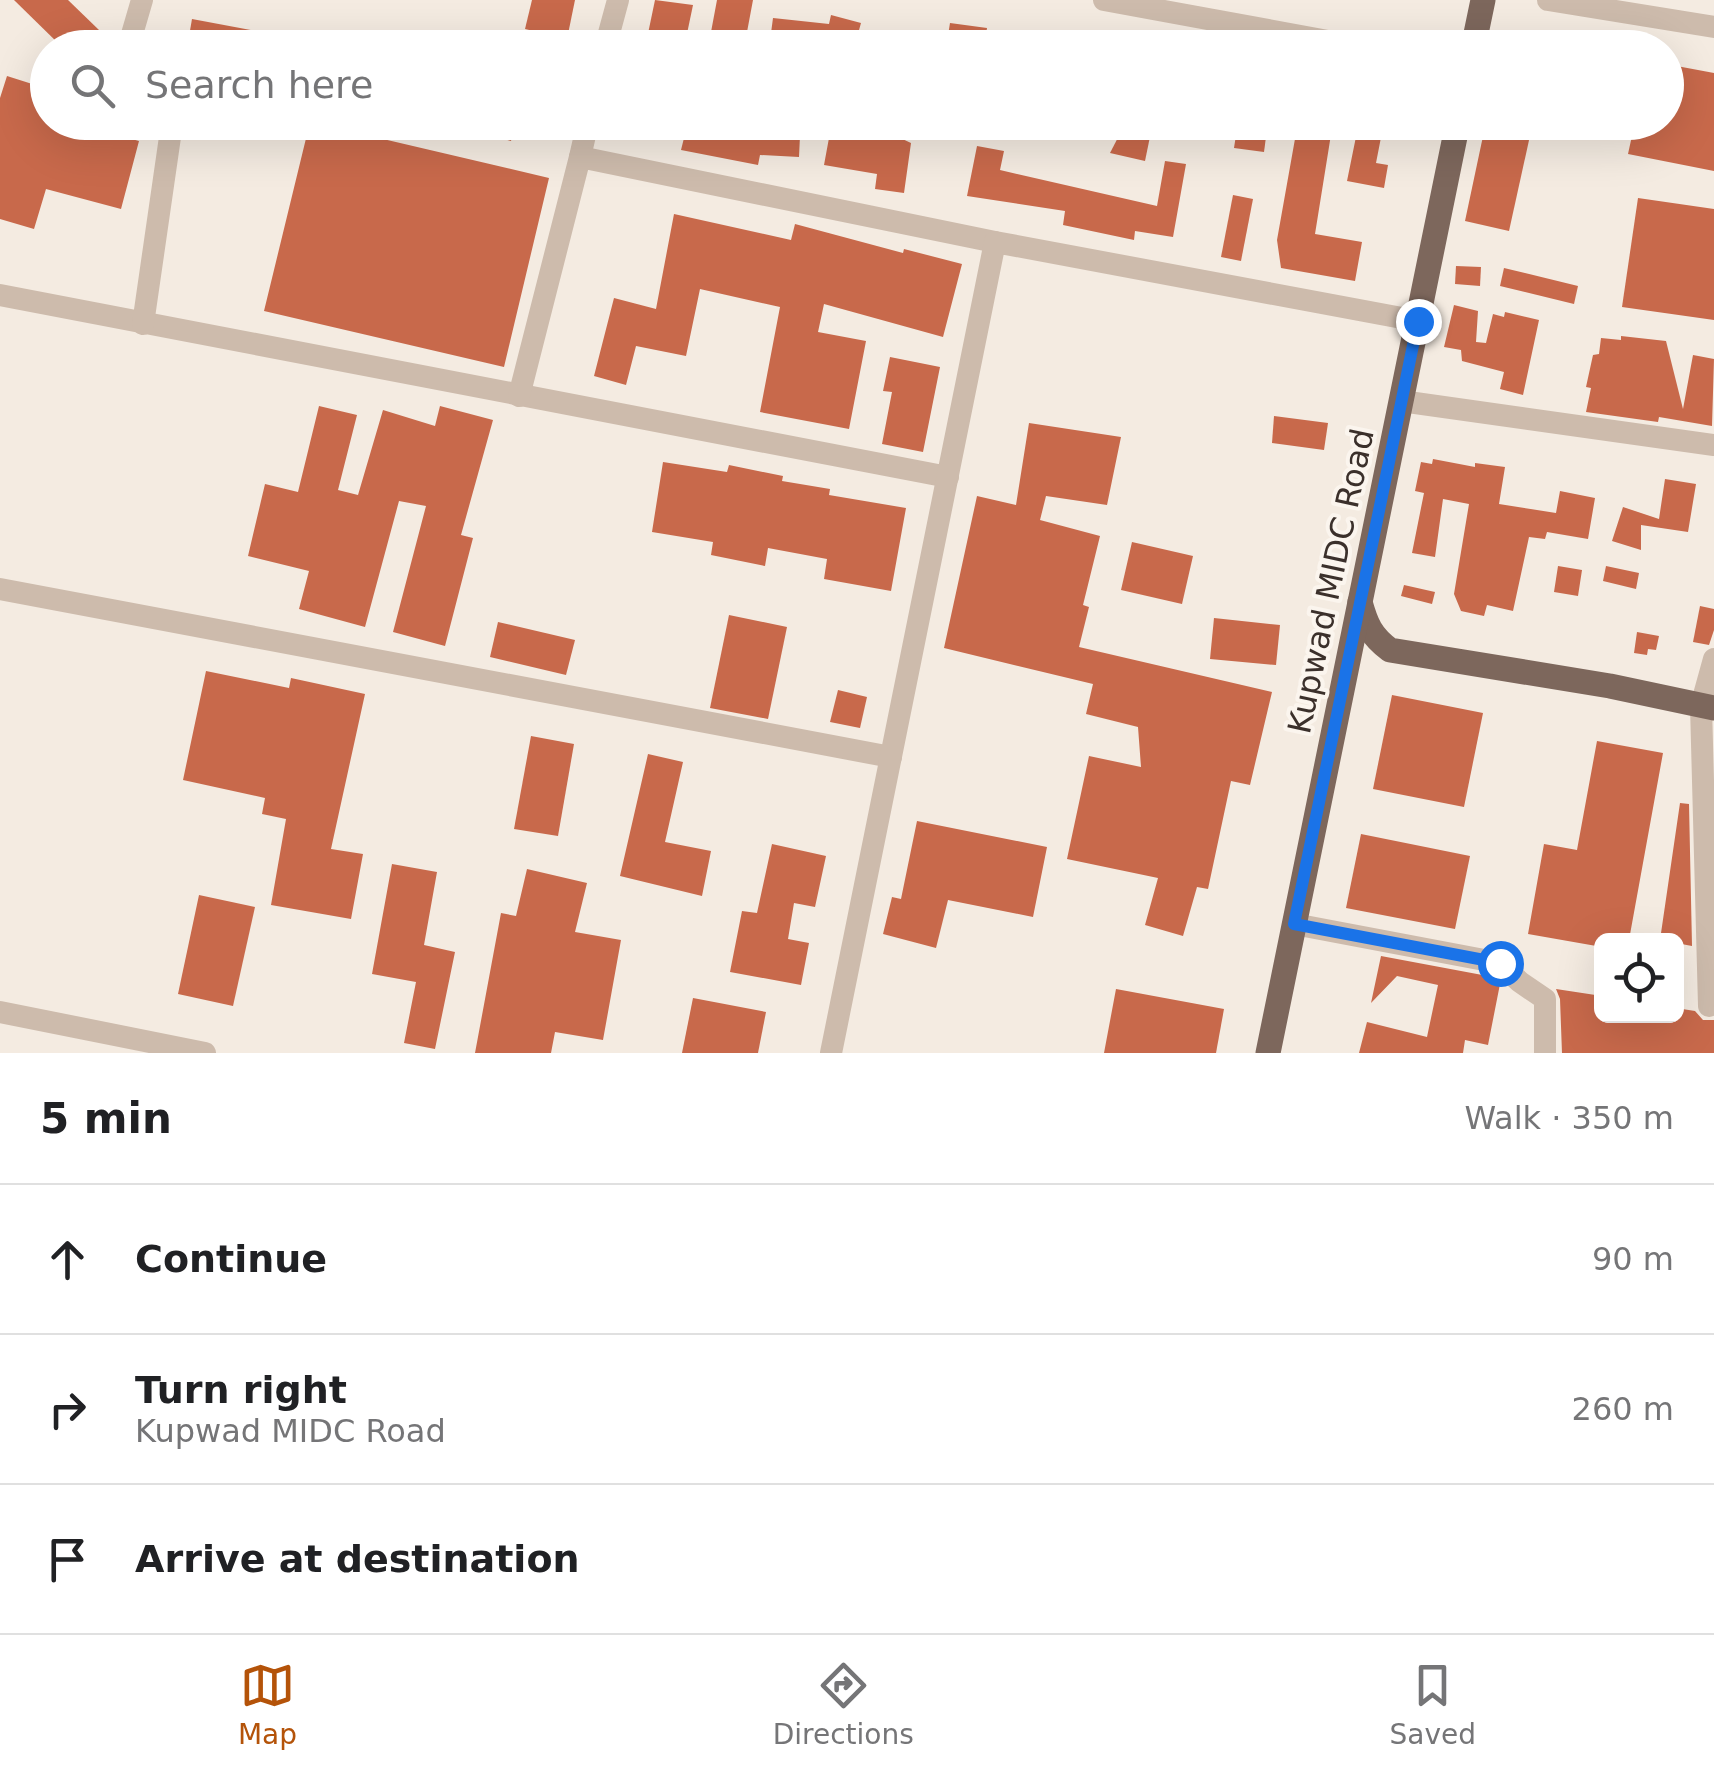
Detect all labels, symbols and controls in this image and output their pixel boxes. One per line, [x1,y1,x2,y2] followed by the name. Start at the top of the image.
[30,30,1684,140] search box
[65,58,120,113] icon: search
[145,63,373,107] text: Search here
[1396,299,1442,345] route end
[1280,425,1382,737] street label: Kupwad MIDC Road
[1594,933,1684,1023] map controls
[1594,933,1684,1023] button: locate
[1478,941,1524,987] route start
[40,1094,172,1143] text: 5 min
[1464,1099,1674,1137] text: Walk · 350 m
[40,1232,95,1287] icon: ahead
[135,1237,327,1281] text: Continue
[1592,1240,1674,1278] text: 90 m
[135,1368,347,1412] text: Turn right
[40,1382,95,1437] icon: right
[1572,1390,1674,1428] text: 260 m
[135,1412,446,1450] text: Kupwad MIDC Road
[40,1532,95,1587] icon: arrive
[135,1537,580,1581] text: Arrive at destination
[238,1658,297,1751] tab: Map
[773,1658,914,1751] tab: Directions
[1390,1658,1476,1751] tab: Saved

